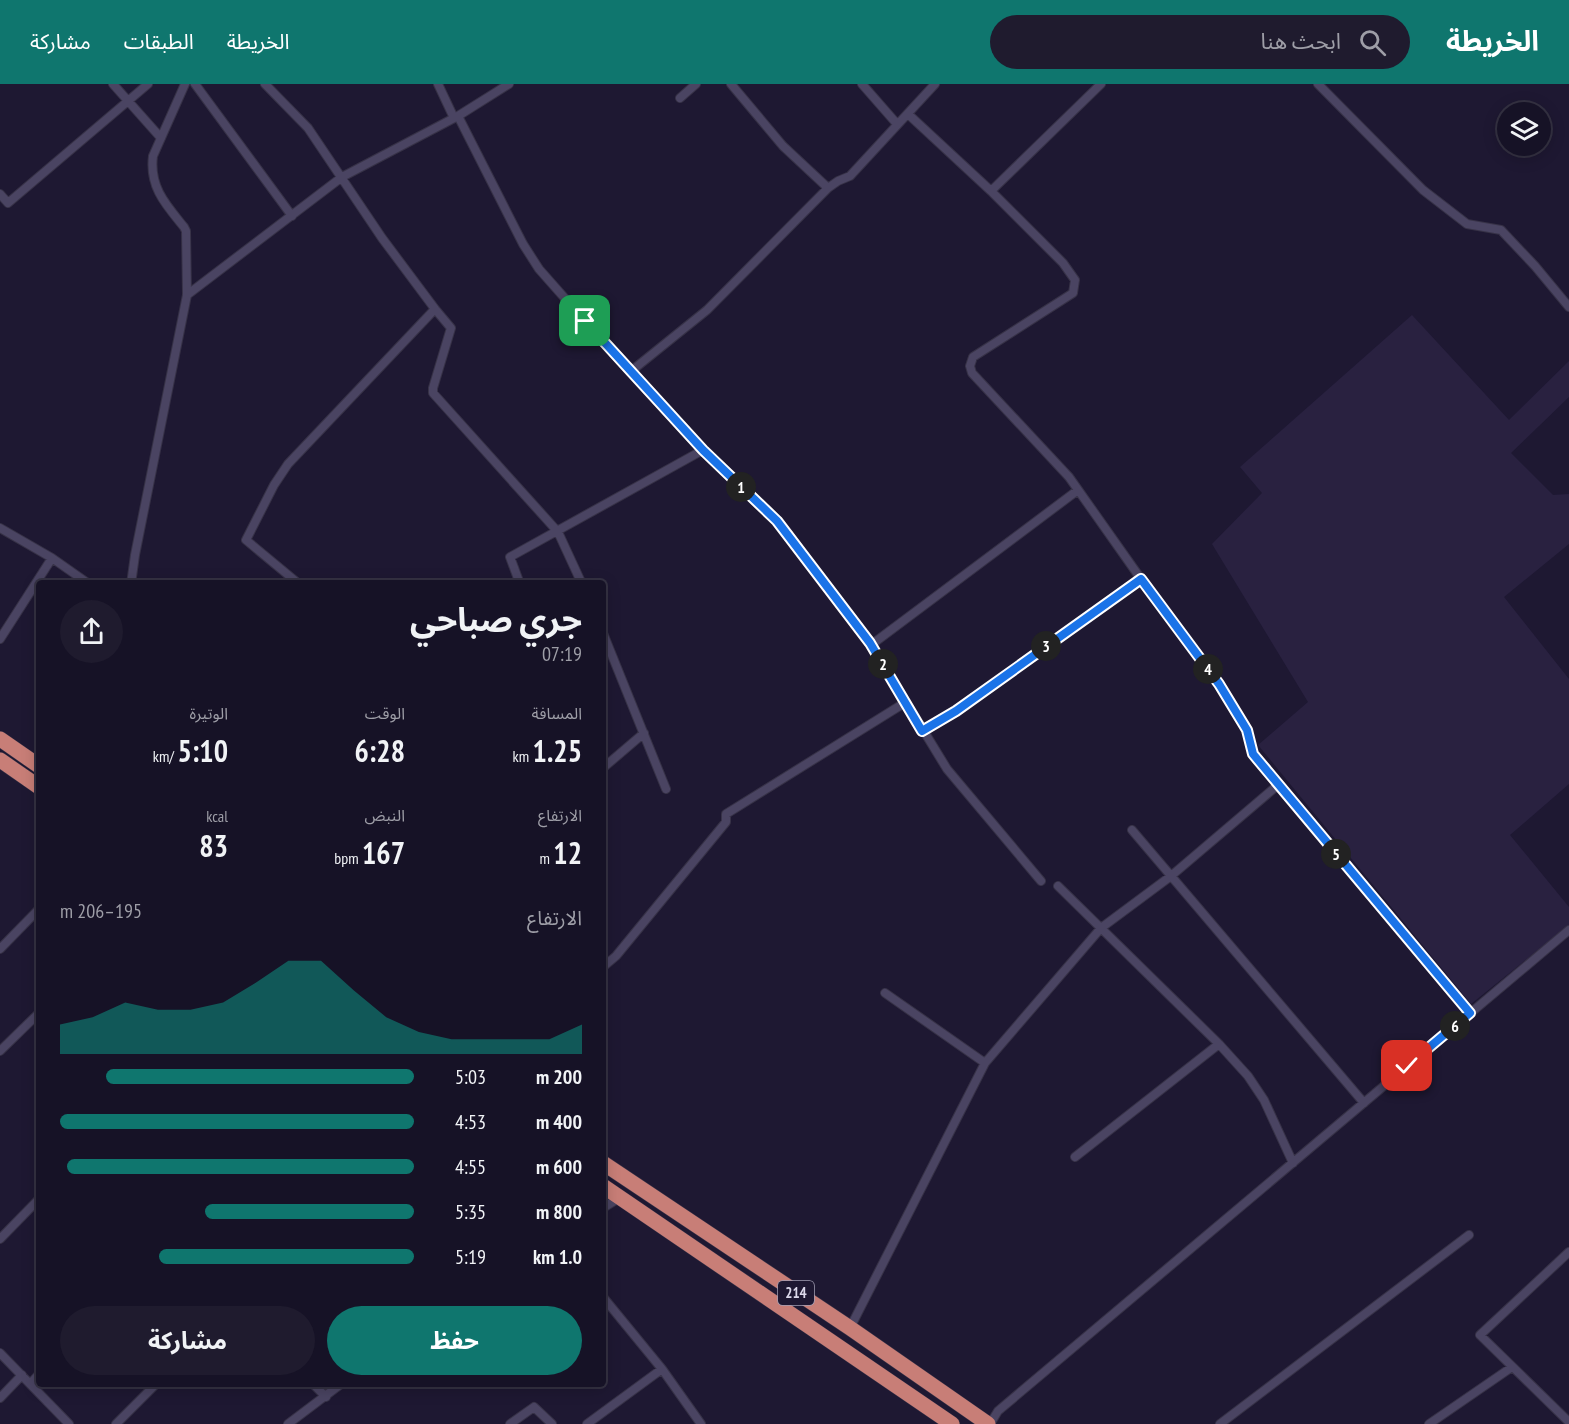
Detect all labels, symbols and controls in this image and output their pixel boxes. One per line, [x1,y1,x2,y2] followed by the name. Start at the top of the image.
[990,15,1410,69] search box
[1446,22,1539,59] text: الخريطة
[1356,26,1389,59] icon: search
[1261,27,1341,55] text: ابحث هنا
[30,28,91,55] text: مشاركة
[124,28,194,55] text: الطبقات
[227,28,290,55] text: الخريطة
[1497,102,1551,156] map controls
[1497,102,1551,156] button: layers
[559,295,610,346] pin
[568,304,601,337] icon: arrive
[726,472,756,502] pin: 1
[737,477,745,497] text: 1
[410,597,582,640] text: جري صباحي
[60,600,123,663] button: share
[1031,631,1061,661] pin: 3
[1042,636,1050,656] text: 3
[542,641,582,667] text: 07:19
[868,649,898,679] pin: 2
[879,654,887,674] text: 2
[1193,654,1223,684] pin: 4
[1204,659,1212,679] text: 4
[190,703,228,723] text: الوتيرة
[365,703,405,723] text: الوقت
[532,703,582,723] text: المسافة
[177,731,228,770] text: 5:10
[354,731,405,770] text: 6:28
[533,731,582,770] text: 1.25
[153,746,177,766] text: /km
[513,746,533,766] text: km
[364,805,405,825] text: النبض
[538,805,582,825] text: الارتفاع
[206,806,228,826] text: kcal
[199,826,228,865] text: 83
[362,833,405,872] text: 167
[553,833,582,872] text: 12
[1321,839,1351,869] pin: 5
[1332,844,1340,864] text: 5
[334,848,362,868] text: bpm
[539,848,553,868] text: m
[60,898,142,924] text: 195–206 m
[527,905,582,931] text: الارتفاع
[1440,1011,1470,1041] pin: 6
[1451,1016,1459,1036] text: 6
[1381,1040,1432,1091] pin
[1390,1049,1423,1082] icon: check
[455,1064,486,1090] text: 5:03
[536,1064,582,1090] text: 200 m
[455,1109,486,1135] text: 4:53
[536,1109,582,1135] text: 400 m
[455,1154,486,1180] text: 4:55
[536,1154,582,1180] text: 600 m
[455,1199,486,1225] text: 5:35
[536,1199,582,1225] text: 800 m
[455,1244,486,1270] text: 5:19
[533,1244,582,1270] text: 1.0 km
[778,1281,814,1305] road number: 214
[60,1306,315,1375] button: مشاركة
[327,1306,582,1375] button: حفظ

